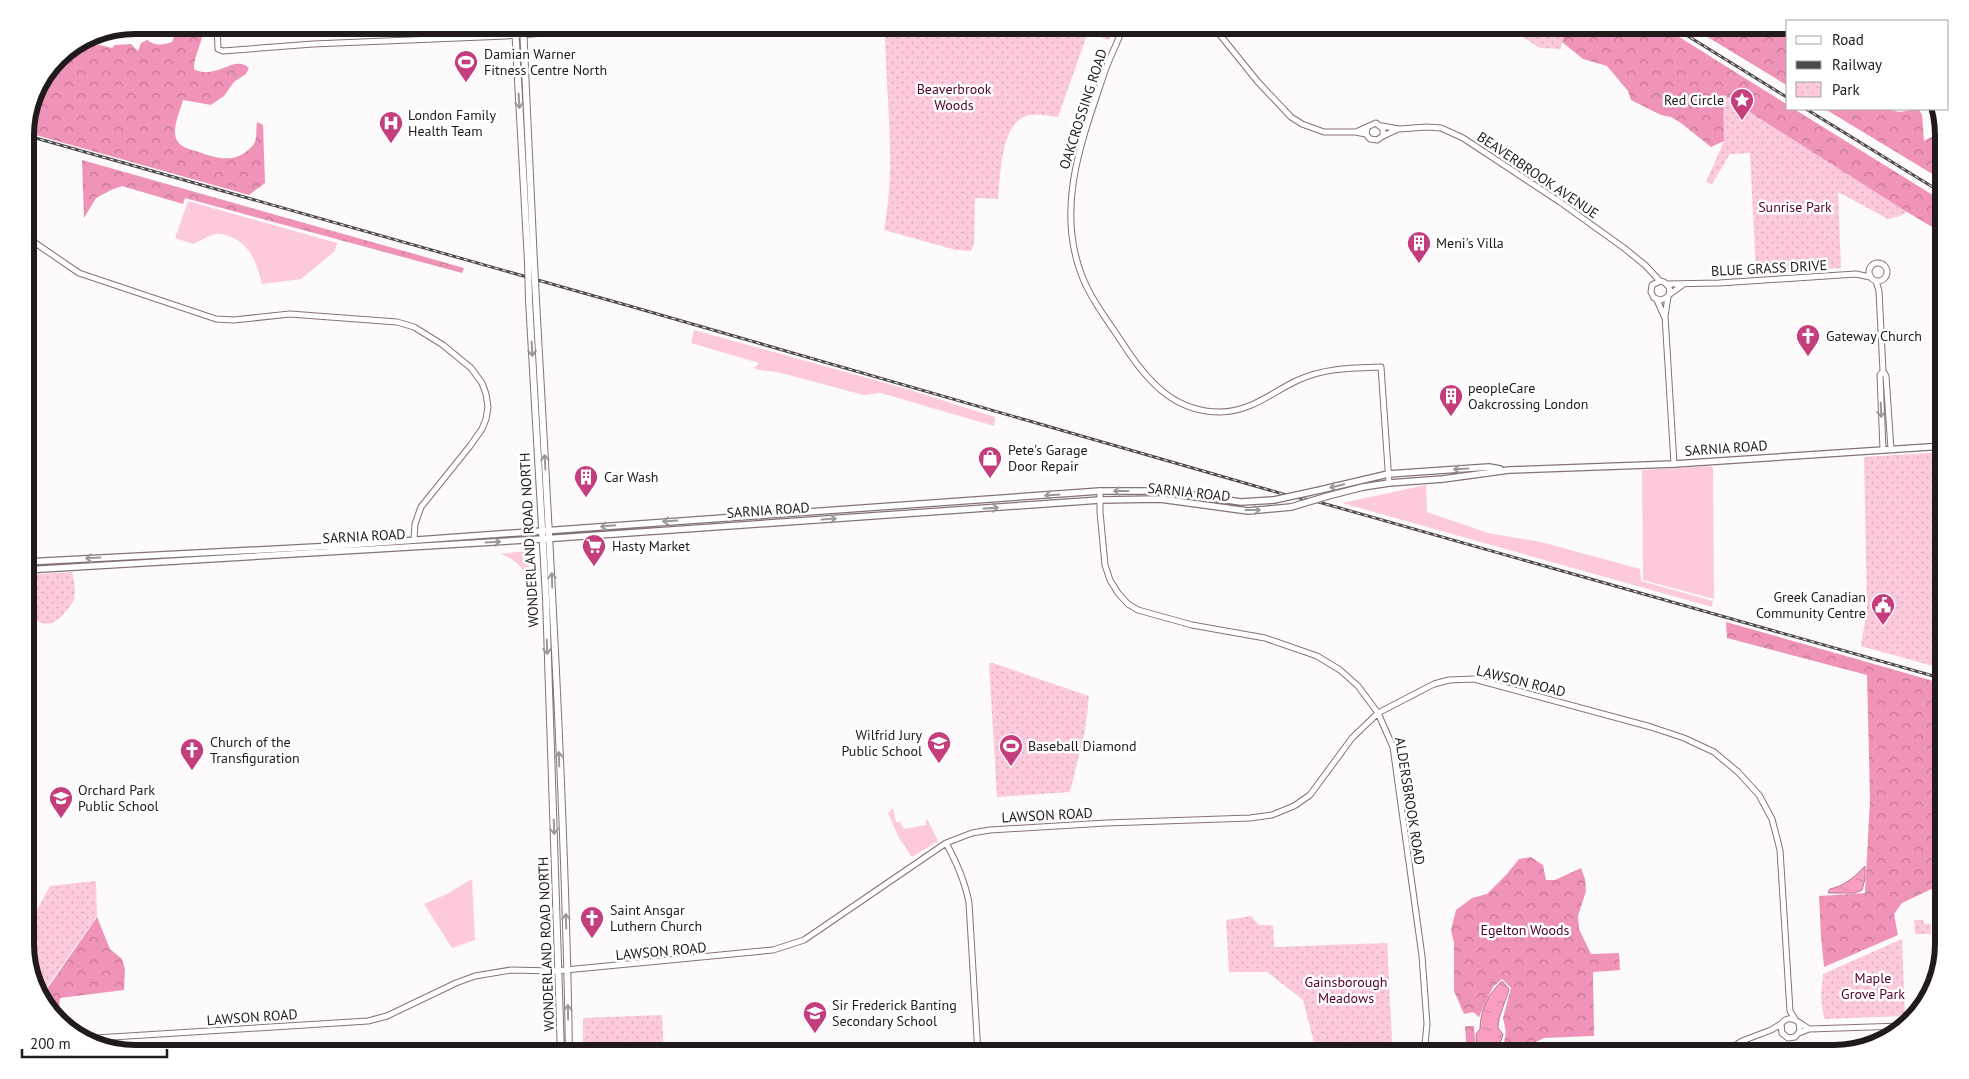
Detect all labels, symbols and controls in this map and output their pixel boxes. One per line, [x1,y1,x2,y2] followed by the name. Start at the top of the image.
[1786,20,1949,110] legend
[1832,30,1864,49] text: Road
[484,45,607,79] place label: Damian Warner Fitness Centre North
[1055,47,1111,171] street label: OAKCROSSING ROAD
[453,49,479,83] sports icon: Damian Warner Fitness Centre North
[1832,55,1882,74] text: Railway
[917,80,992,114] park label: Beaverbrook Woods
[1832,80,1860,99] text: Park
[1729,87,1755,121] place icon: Red Circle
[1664,91,1724,109] place label: Red Circle
[515,93,524,109] one-way arrow
[408,106,496,140] place label: London Family Health Team
[378,110,404,144] hospital icon: London Family Health Team
[1474,128,1602,222] street label: BEAVERBROOK AVENUE
[1758,198,1832,216] park label: Sunrise Park
[1406,230,1432,264] building icon: Meni's Villa
[1436,234,1504,252] place label: Meni's Villa
[1711,256,1827,280] street label: BLUE GRASS DRIVE
[1795,323,1821,357] church icon: Gateway Church
[1826,327,1922,345] place label: Gateway Church
[527,340,536,356] one-way arrow
[1468,379,1588,413] place label: peopleCare Oakcrossing London
[1438,383,1464,417] building icon: peopleCare Oakcrossing London
[1877,401,1886,417] one-way arrow
[1684,436,1768,460] street label: SARNIA ROAD
[1008,441,1088,475] place label: Pete's Garage Door Repair
[977,445,1003,479] shop icon: Pete's Garage Door Repair
[515,452,543,628] street label: WONDERLAND ROAD NORTH
[541,454,550,470] one-way arrow
[573,464,599,498] building icon: Car Wash
[1453,464,1469,473] one-way arrow
[604,468,658,486] place label: Car Wash
[1147,479,1231,505] street label: SARNIA ROAD
[1329,482,1345,491] one-way arrow
[1113,486,1129,496] one-way arrow
[1044,490,1060,499] one-way arrow
[726,498,810,522] street label: SARNIA ROAD
[982,503,998,512] one-way arrow
[1245,505,1261,515] one-way arrow
[820,514,836,523] one-way arrow
[662,516,678,526] one-way arrow
[600,521,616,531] one-way arrow
[322,525,406,547] street label: SARNIA ROAD
[581,533,607,567] supermarket icon: Hasty Market
[484,537,500,546] one-way arrow
[612,537,690,555] place label: Hasty Market
[85,554,101,563] one-way arrow
[547,572,557,588] one-way arrow
[1756,588,1866,622] place label: Greek Canadian Community Centre
[1870,592,1896,626] public building icon: Greek Canadian Community Centre
[543,638,552,654] one-way arrow
[1475,661,1567,701] street label: LAWSON ROAD
[842,726,922,760] place label: Wilfrid Jury Public School
[926,730,952,764] school or university icon: Wilfrid Jury Public School
[210,733,300,767] place label: Church of the Transfiguration
[998,733,1024,767] sports icon: Baseball Diamond
[1391,736,1429,866] street label: ALDERSBROOK ROAD
[179,737,205,771] church icon: Church of the Transfiguration
[1028,737,1136,755] place label: Baseball Diamond
[555,751,564,767] one-way arrow
[78,781,159,815] place label: Orchard Park Public School
[48,785,74,819] school or university icon: Orchard Park Public School
[1001,804,1093,826] street label: LAWSON ROAD
[550,818,559,834] one-way arrow
[534,856,558,1032] street label: WONDERLAND ROAD NORTH
[610,901,702,935] place label: Saint Ansgar Luthern Church
[579,905,605,939] church icon: Saint Ansgar Luthern Church
[561,913,570,929] one-way arrow
[1481,921,1570,939] park label: Egelton Woods
[615,938,707,964] street label: LAWSON ROAD
[1841,969,1905,1003] park label: Maple Grove Park
[1305,973,1387,1007] park label: Gainsborough Meadows
[832,996,957,1030] place label: Sir Frederick Banting Secondary School
[802,1000,828,1034] school or university icon: Sir Frederick Banting Secondary School
[564,1004,573,1020] one-way arrow
[206,1005,298,1029] street label: LAWSON ROAD
[22,1026,168,1058] scale bar
[30,1034,71,1053] text: 200 m

